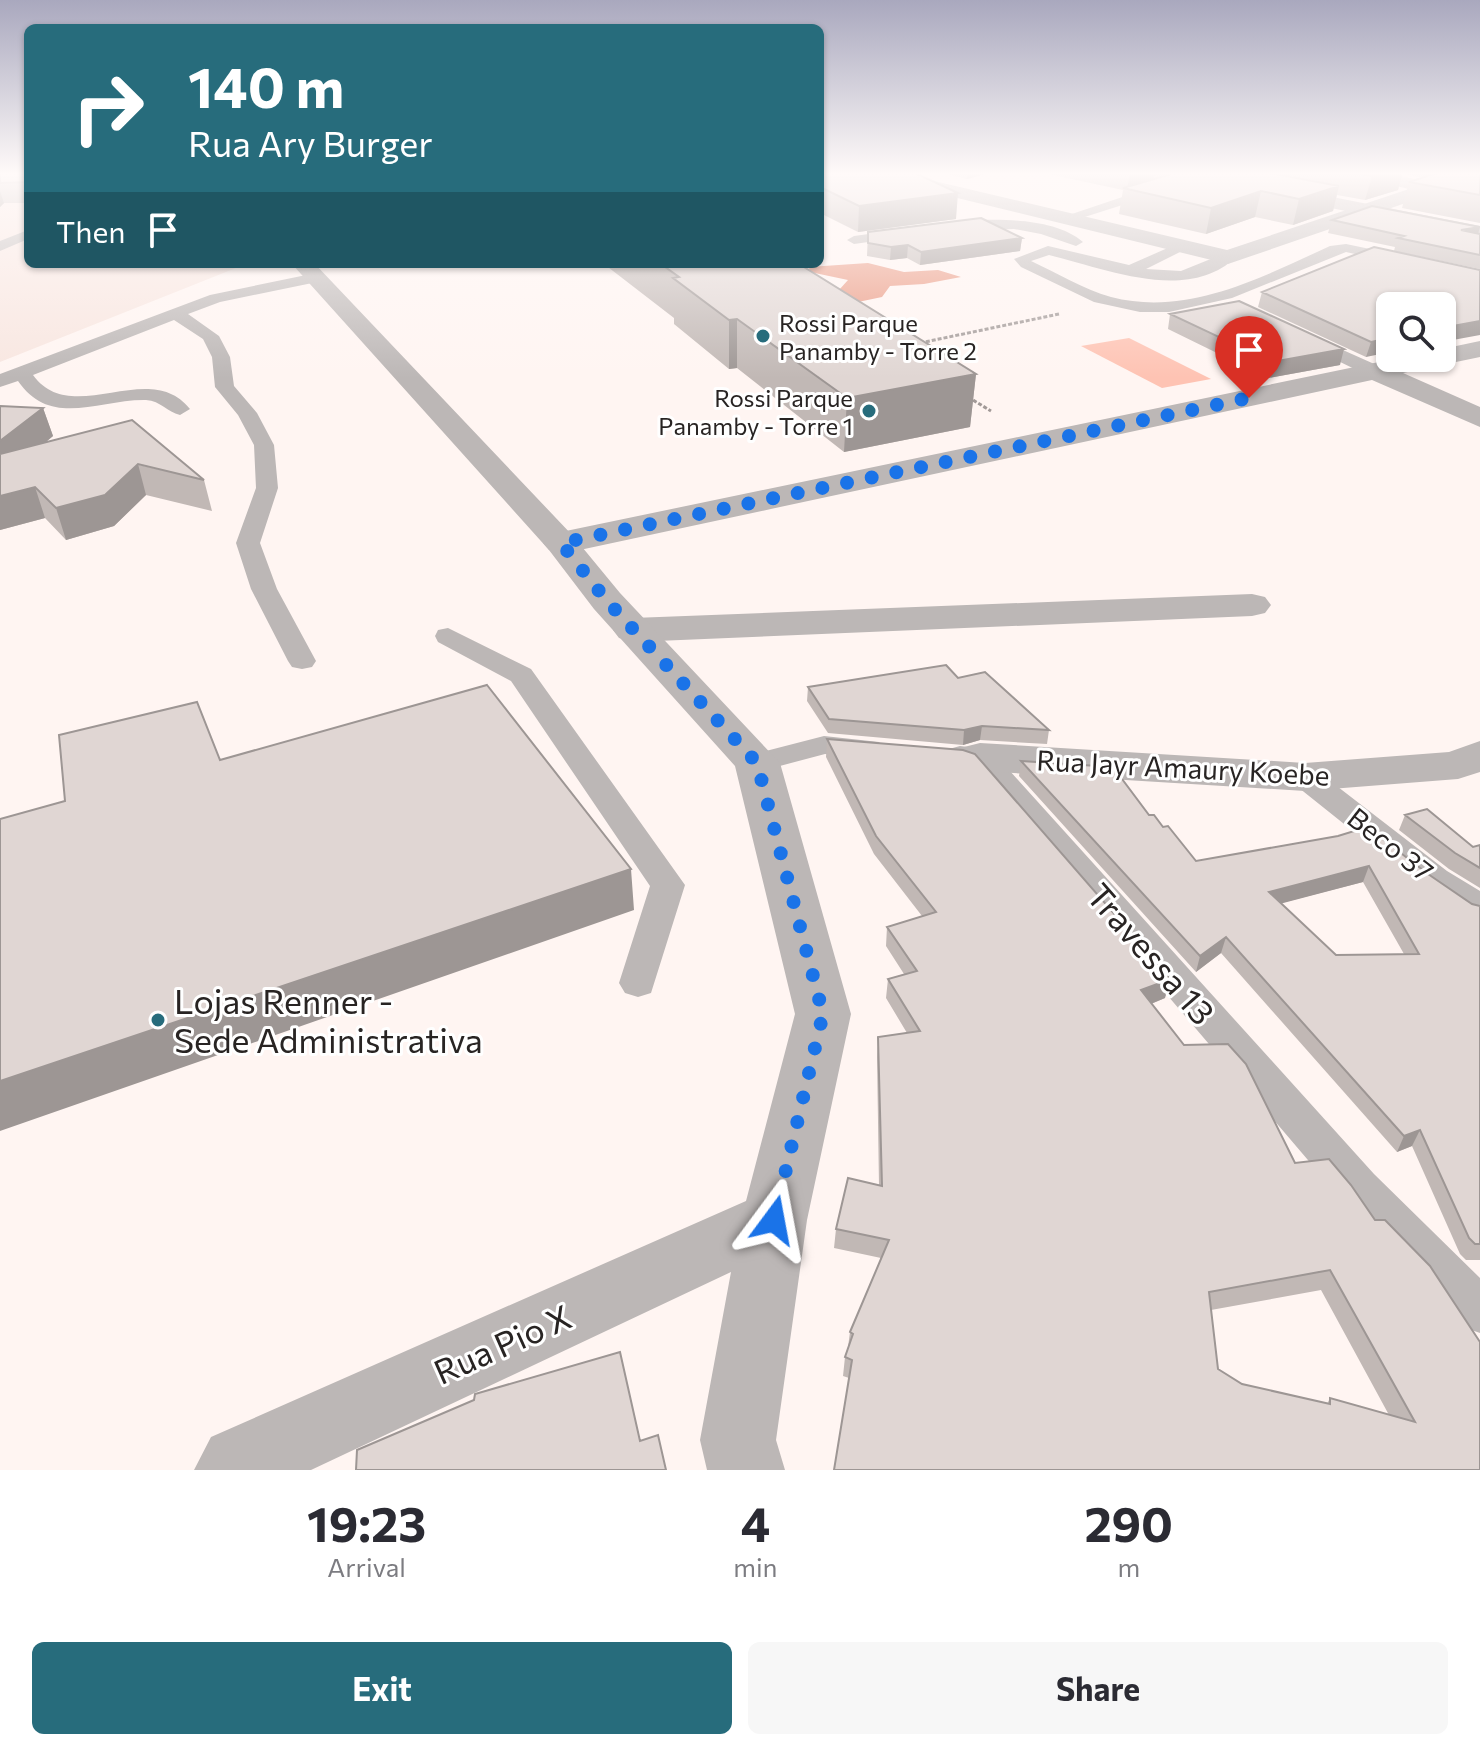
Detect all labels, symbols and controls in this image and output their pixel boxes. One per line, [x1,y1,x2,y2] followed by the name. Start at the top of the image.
[188,51,344,120] text: 140 m
[56,56,160,160] icon: right
[188,120,433,164] text: Rua Ary Burger
[141,208,185,252] icon: arrive
[56,212,125,249] text: Then
[1376,292,1456,372] map controls
[1376,292,1456,372] button: search
[779,308,977,365] place label: Rossi Parque Panamby - Torre 2
[1215,316,1283,398] pin
[754,327,772,345] marker: Rossi Parque Panamby - Torre 2
[1227,328,1271,372] icon: arrive
[658,383,853,440] place label: Rossi Parque Panamby - Torre 1
[860,402,878,420] marker: Rossi Parque Panamby - Torre 1
[1036,742,1330,792] street label: Rua Jayr Amaury Koebe
[1341,800,1441,888] street label: Beco 37
[1079,874,1225,1032] street label: Travessa 13
[174,979,483,1060] place label: Lojas Renner - Sede Administrativa
[149,1011,167,1029] marker: Lojas Renner - Sede Administrativa
[732,1178,816,1262] position arrow
[427,1294,577,1392] street label: Rua Pio X
[307,1493,426,1552] text: 19:23
[741,1493,770,1552] text: 4
[1084,1493,1173,1552] text: 290
[327,1551,406,1582] text: Arrival
[733,1551,778,1582] text: min
[1117,1551,1140,1582] text: m
[32,1642,732,1734] button: Exit
[748,1642,1448,1734] button: Share

